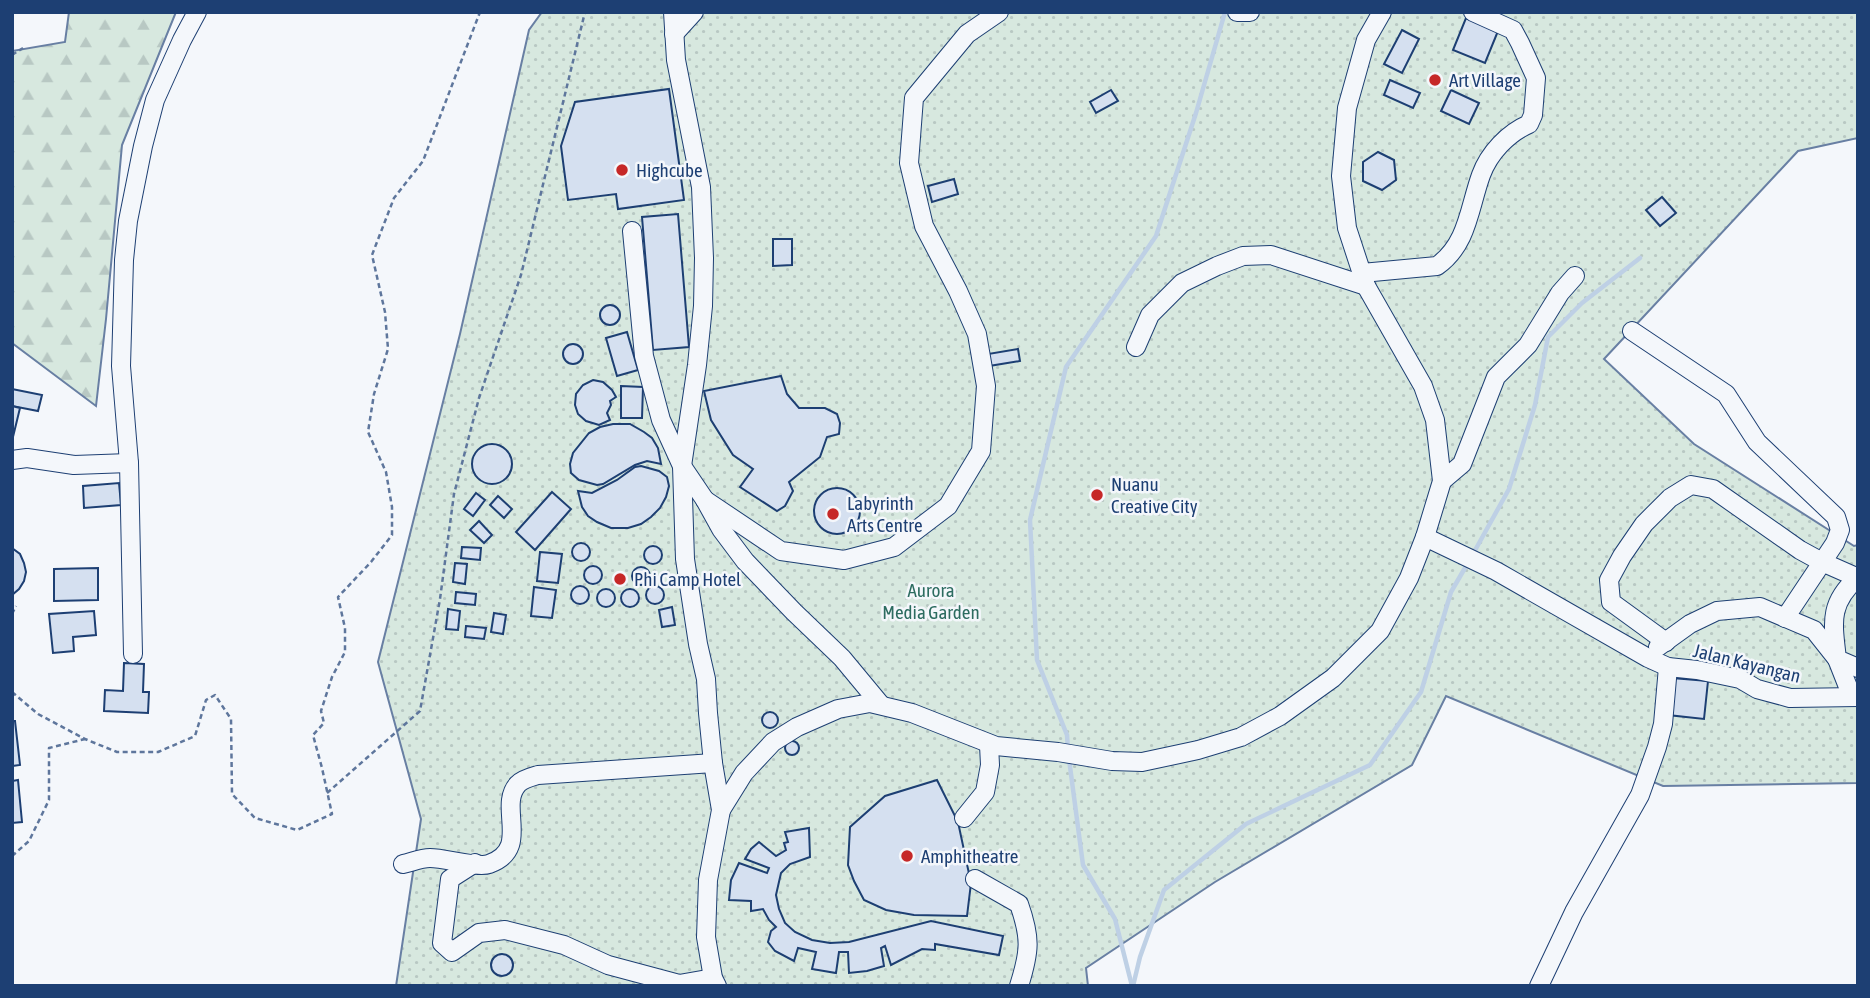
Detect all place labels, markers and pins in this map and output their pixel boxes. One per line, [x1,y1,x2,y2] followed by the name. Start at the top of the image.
[1449,69,1521,91] place label: Art Village
[1427,72,1443,88] marker: Art Village
[636,159,703,181] place label: Highcube
[614,162,630,178] marker: Highcube
[1111,473,1198,517] place label: Nuanu Creative City
[1089,487,1105,503] marker: Nuanu Creative City
[847,492,923,536] place label: Labyrinth Arts Centre
[825,506,841,522] marker: Labyrinth Arts Centre
[634,568,741,590] place label: Phi Camp Hotel
[612,571,628,587] marker: Phi Camp Hotel
[921,845,1018,867] place label: Amphitheatre
[899,848,915,864] marker: Amphitheatre

